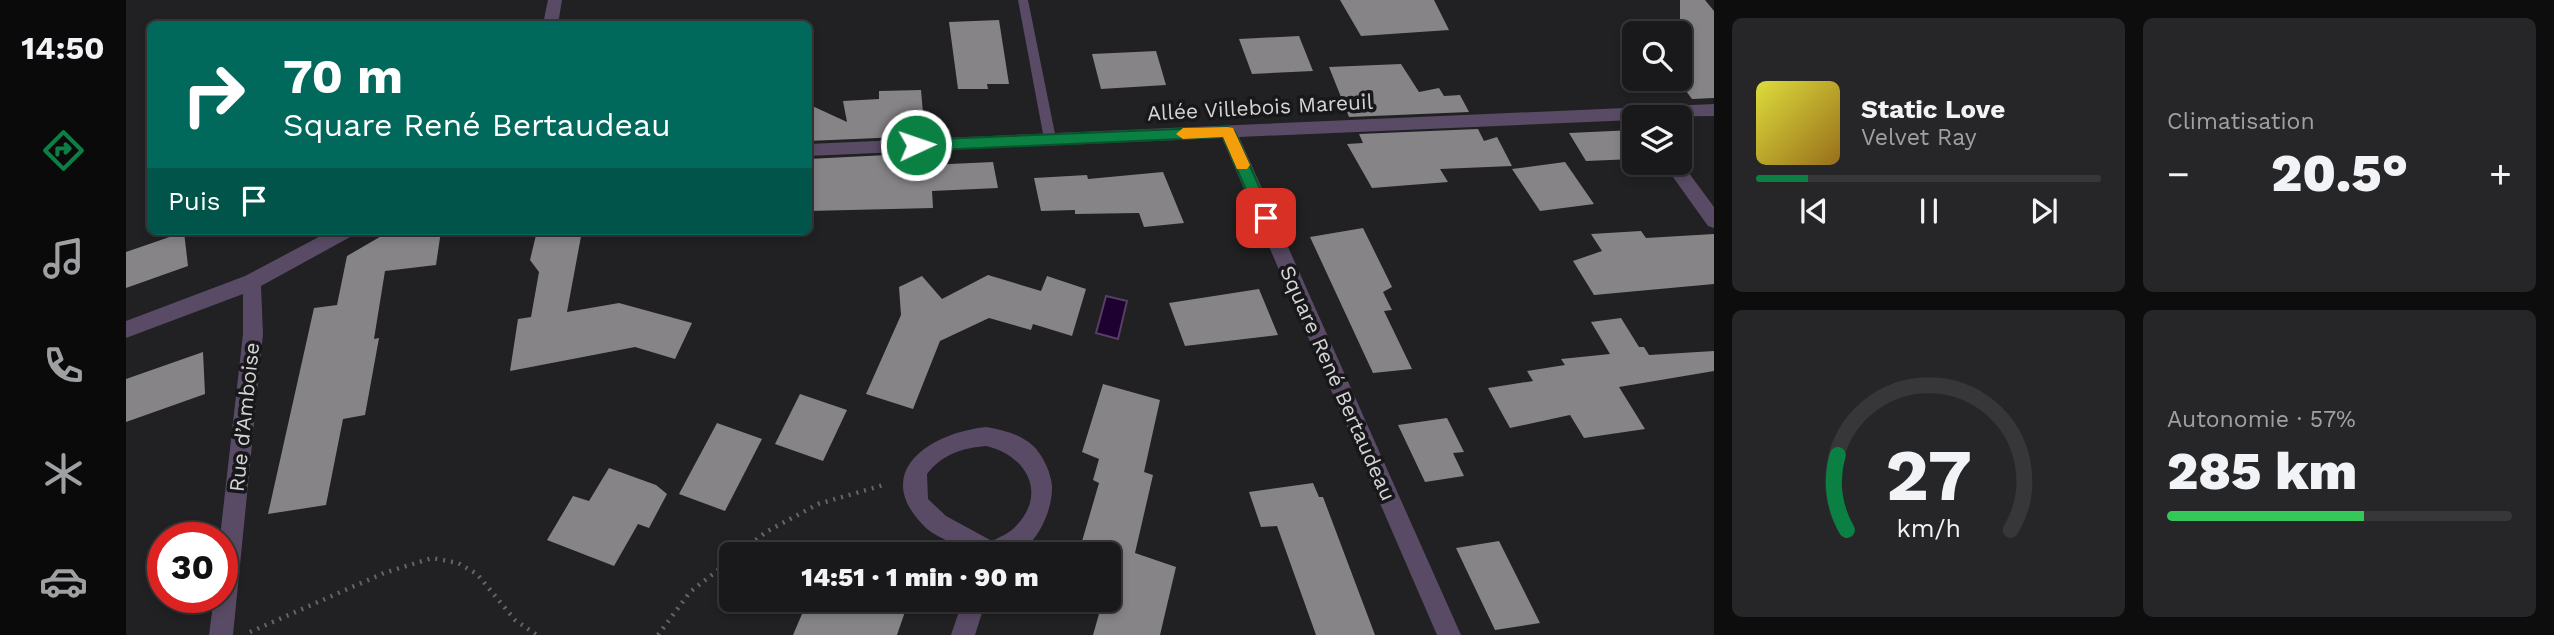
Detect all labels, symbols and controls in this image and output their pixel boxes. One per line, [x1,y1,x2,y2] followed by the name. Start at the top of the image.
[1622,21,1692,175] map controls
[1622,21,1692,91] button: search
[21,29,105,67] text: 14:50
[283,47,403,105] text: 70 m
[168,49,259,140] icon: right
[1146,89,1374,125] street label: Allée Villebois Mareuil
[1861,94,2005,124] text: Static Love
[1622,105,1692,175] button: layers
[283,106,671,144] text: Square René Bertaudeau
[879,108,953,182] position arrow
[2167,108,2315,135] text: Climatisation
[1861,124,1977,151] text: Velvet Ray
[39,126,88,175] icon: directions
[2271,143,2408,204] text: 20.5°
[2167,152,2190,196] text: −
[2489,152,2512,196] text: +
[235,182,273,220] icon: arrive
[168,186,221,216] text: Puis
[1236,188,1296,248] pin
[1795,192,1833,230] icon: previous
[1910,192,1948,230] icon: pause
[2025,192,2063,230] icon: next
[1247,199,1285,237] icon: arrive
[39,234,88,283] icon: music
[1275,262,1401,504] street label: Square René Bertaudeau
[39,341,88,390] icon: phone
[224,341,264,493] street label: Rue d’Amboise
[2167,406,2356,433] text: Autonomie · 57%
[1885,432,1972,518] text: 27
[2167,441,2357,502] text: 285 km
[39,449,88,498] icon: climate
[1896,513,1961,542] text: km/h
[147,522,238,613] speed limit sign: 30
[39,557,88,606] icon: car
[801,562,1039,592] text: 14:51 · 1 min · 90 m

